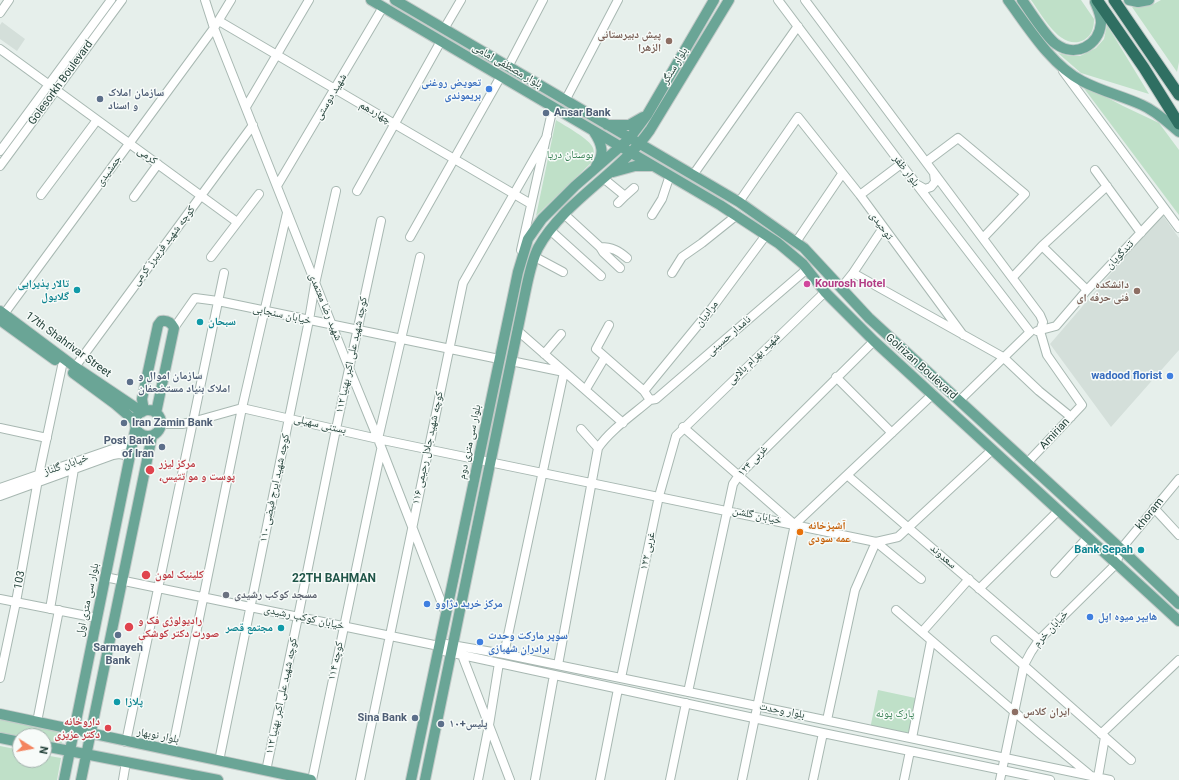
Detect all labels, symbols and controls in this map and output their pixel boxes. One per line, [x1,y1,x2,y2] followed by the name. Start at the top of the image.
[598,28,661,54] place label: پیش دبیرستانی الزهرا
[664,36,674,46] marker: پیش دبیرستانی الزهرا
[26,38,96,128] street label: Golesorkh Boulevard
[470,41,544,91] street label: بلوار مصطفی امامی
[659,45,691,87] street label: بلوار سنگر
[312,71,350,123] street label: شهید دوستی
[421,76,481,102] place label: تعویض روغنی بریموندی
[484,84,494,94] marker: تعویض روغنی بریموندی
[108,86,164,112] place label: سازمان املاک و اسناد
[95,94,105,104] marker: سازمان املاک و اسناد
[357,99,393,127] street label: چهاردهم
[554,106,611,120] place label: Ansar Bank
[541,108,551,118] marker: Ansar Bank
[134,144,160,168] street label: کرمی
[547,148,593,162] park label: بوستان دریا
[890,152,922,190] street label: بلوار ظفر
[93,153,125,189] street label: جمشیدی
[130,203,198,289] street label: کوچه شهید فریبرز کرمی
[866,209,896,243] street label: توحیدی
[1103,238,1137,272] street label: تندگویان
[305,271,345,343] street label: شهید رضا معتمدی
[17,277,69,303] place label: تالار پذیرایی گلایول
[815,277,885,291] place label: Kourosh Hotel
[1077,278,1129,304] place label: دانشکده فنی حرفه ای
[802,279,812,289] marker: Kourosh Hotel
[72,285,82,295] marker: تالار پذیرایی گلایول
[1132,286,1142,296] marker: دانشکده فنی حرفه ای
[333,296,371,414] street label: کوچه شهید علی اکبر بهنیا ۱۱۲
[693,298,721,330] street label: مرادیان
[251,302,313,328] street label: خیابان سنجابی
[23,310,113,380] street label: 17th Shahrivar Street
[704,313,754,359] street label: نامدار حسینی
[208,315,236,329] place label: سبحان
[195,317,205,327] marker: سبحان
[725,330,783,388] street label: شهید بهرام بالایی
[882,331,960,403] street label: Golrizan Boulevard
[138,369,230,395] place label: سازمان اموال و املاک بنیاد مستضعفان
[1091,369,1162,383] place label: wadood florist
[1165,371,1175,381] marker: wadood florist
[125,377,135,387] marker: سازمان اموال و املاک بنیاد مستضعفان
[410,390,446,506] street label: کوچه شهید جلال رحیمی ۱۱۶
[456,403,484,481] street label: بلوار سی متری دوم
[292,413,348,437] street label: بستنی سهیلی
[132,416,213,430] place label: Iran Zamin Bank
[1037,416,1073,452] street label: Amirian
[119,418,129,428] marker: Iran Zamin Bank
[257,433,293,543] street label: کوچه شهید ایرج فیضی ۱۱۰
[104,434,154,460] place label: Post Bank of Iran
[157,442,167,452] marker: Post Bank of Iran
[735,443,771,479] street label: ۱۲۴ غربی
[42,451,90,479] street label: خیابان گلناز
[159,457,235,483] place label: مرکز لیزر ،پوست و مو تتیس
[144,464,156,476] marker: مرکز لیزر ،پوست و مو تتیس
[1133,495,1167,533] street label: khoram
[731,504,783,528] street label: خیابان گلشن
[808,519,851,545] place label: آشپزخانه عمه سودی
[795,527,805,537] marker: آشپزخانه عمه سودی
[638,531,658,571] street label: ۱۲۲ غربی
[927,542,959,572] street label: سعدوند
[1074,543,1133,557] place label: Bank Sepah
[1136,545,1146,555] marker: Bank Sepah
[74,562,102,638] street label: بلوار سی متری اول
[155,568,204,582] place label: کلینیک لمون
[140,569,152,581] marker: کلینیک لمون
[12,570,28,590] street label: 103
[292,572,376,586] district label: 22TH BAHMAN
[234,588,317,602] place label: مسجد کوکب رشیدی
[221,590,231,600] marker: مسجد کوکب رشیدی
[435,597,503,611] place label: مرکز خرید دژاوو
[422,599,432,609] marker: مرکز خرید دژاوو
[262,603,346,633] street label: خیابان کوکب رشیدی
[1031,608,1071,650] street label: خیابان خرم
[1098,610,1157,624] place label: هایپر میوه اپل
[1085,612,1095,622] marker: هایپر میوه اپل
[138,614,219,640] place label: رادیولوژی فک و صورت دکتر کوشکی
[123,621,135,633] marker: رادیولوژی فک و صورت دکتر کوشکی
[226,621,273,635] place label: مجتمع قصر
[276,623,286,633] marker: مجتمع قصر
[488,629,568,655] place label: سوپر مارکت وحدت برادران شهبازی
[113,630,123,640] marker: Sarmayeh Bank
[263,637,301,755] street label: کوچه شهید علی اکبر بهنیا ۱۱۲
[475,637,485,647] marker: سوپر مارکت وحدت برادران شهبازی
[325,640,347,682] street label: کوچه ۱۱۴
[93,641,143,667] place label: Sarmayeh Bank
[125,695,143,709] place label: پلازا
[112,697,122,707] marker: پلازا
[758,700,806,722] street label: بلوار وحدت
[1023,705,1070,719] place label: ایران کلاس
[876,707,914,721] park label: پارک پونه
[1010,707,1020,717] marker: ایران کلاس
[358,711,407,725] place label: Sina Bank
[410,713,420,723] marker: Sina Bank
[54,715,100,741] place label: داروخانه دکتر عزیزی
[449,717,488,731] place label: پلیس+۱۰
[436,719,446,729] marker: پلیس+۱۰
[103,723,113,733] marker: داروخانه دکتر عزیزی
[136,725,180,747] street label: بلوار نوبهار
[12,728,52,768] north arrow
[36,745,50,755] text: N

